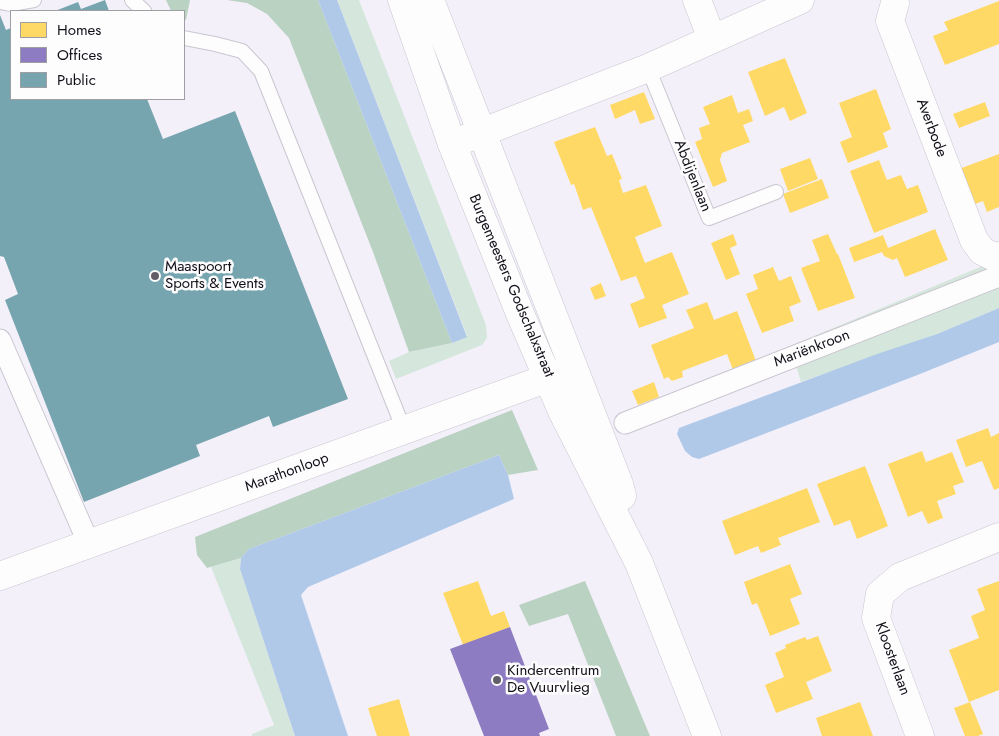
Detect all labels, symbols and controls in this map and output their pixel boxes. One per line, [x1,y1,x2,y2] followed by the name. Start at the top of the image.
[10,10,185,100] legend
[57,19,101,41] text: Homes
[57,44,102,66] text: Offices
[57,69,96,91] text: Public
[912,96,950,160] street label: Averbode
[669,137,715,215] street label: Abdijenlaan
[464,192,558,380] street label: Burgemeesters Godschalxstraat
[165,258,264,293] place label: Maaspoort Sports & Events
[149,270,161,282] marker: Maaspoort Sports & Events
[772,326,852,372] street label: Mariënkroon
[243,450,331,496] street label: Marathonloop
[870,620,914,698] street label: Kloosterlaan
[507,662,600,697] place label: Kindercentrum De Vuurvlieg
[491,674,503,686] marker: Kindercentrum De Vuurvlieg

